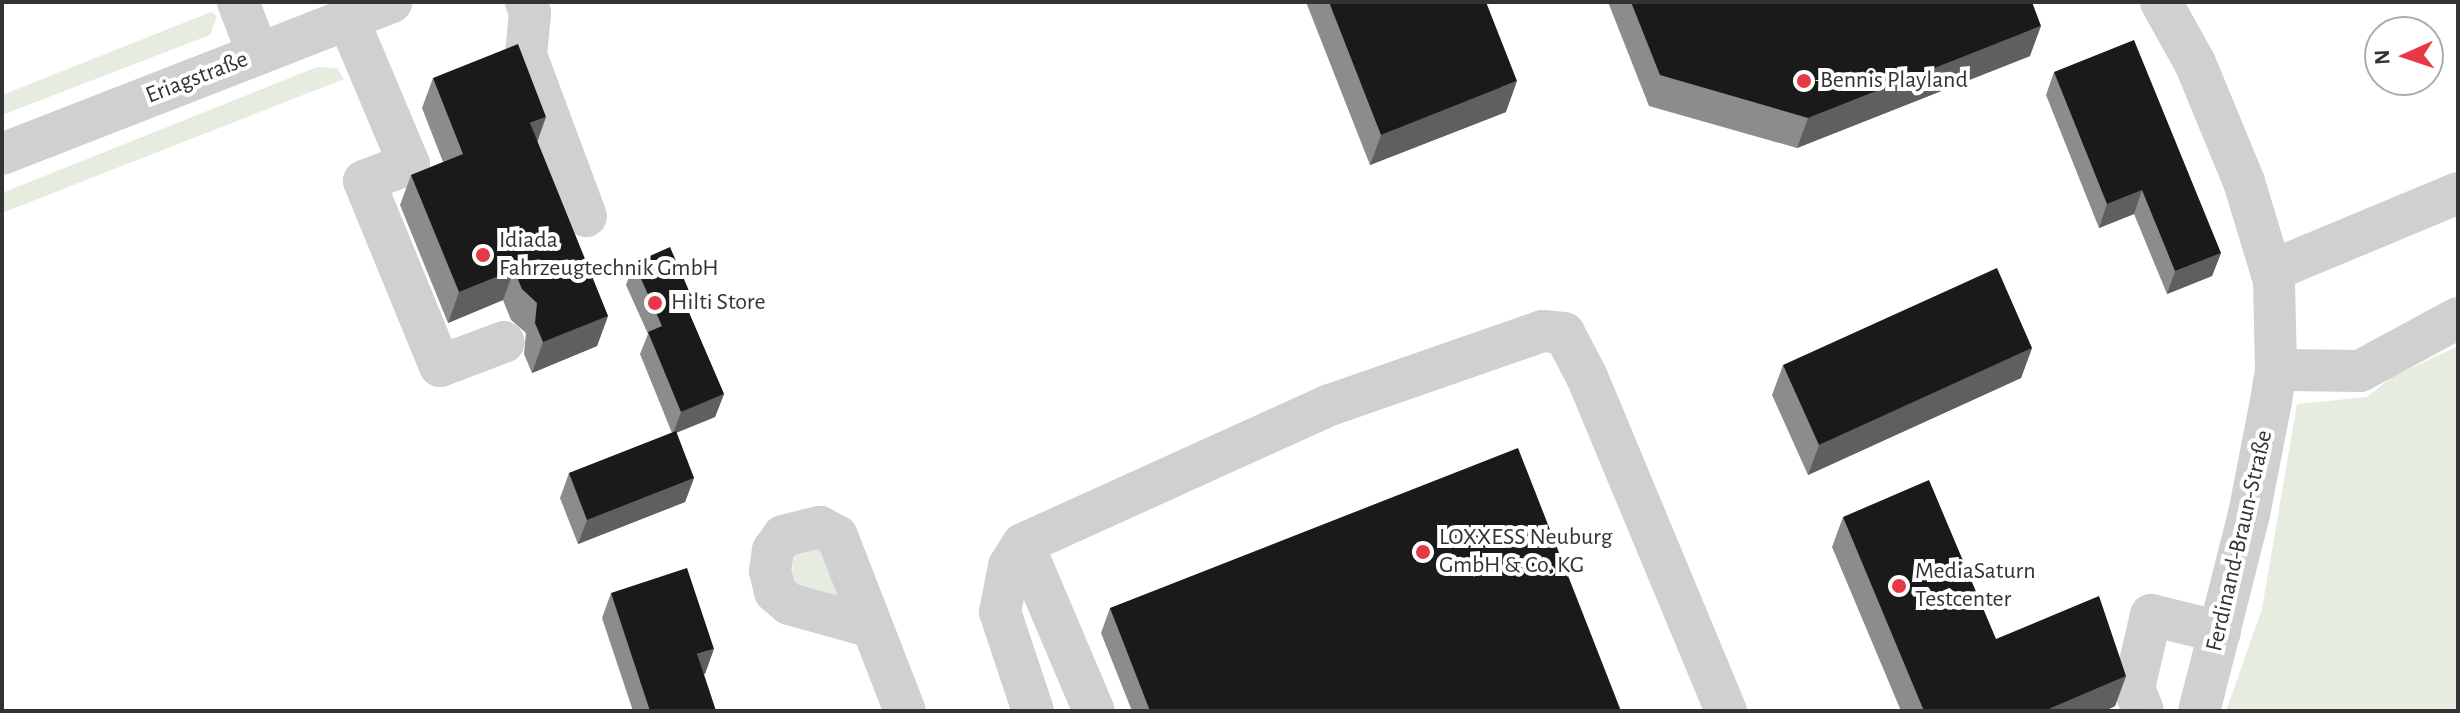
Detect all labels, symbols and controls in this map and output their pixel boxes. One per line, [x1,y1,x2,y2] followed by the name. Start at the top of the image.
[2364,16,2444,96] north arrow
[142,45,252,111] street label: Eriagstraße
[2371,49,2393,65] text: N
[1820,67,1968,95] place label: Bennis Playland
[1795,72,1813,90] marker: Bennis Playland
[499,227,719,283] place label: Idiada Fahrzeugtechnik GmbH
[474,246,492,264] marker: Idiada Fahrzeugtechnik GmbH
[671,289,766,317] place label: Hilti Store
[646,294,664,312] marker: Hilti Store
[2201,428,2279,654] street label: Ferdinand-Braun-Straße
[1439,524,1613,580] place label: LOXXESS Neuburg GmbH & Co. KG
[1414,543,1432,561] marker: LOXXESS Neuburg GmbH & Co. KG
[1915,558,2036,614] place label: MediaSaturn Testcenter
[1890,577,1908,595] marker: MediaSaturn Testcenter

